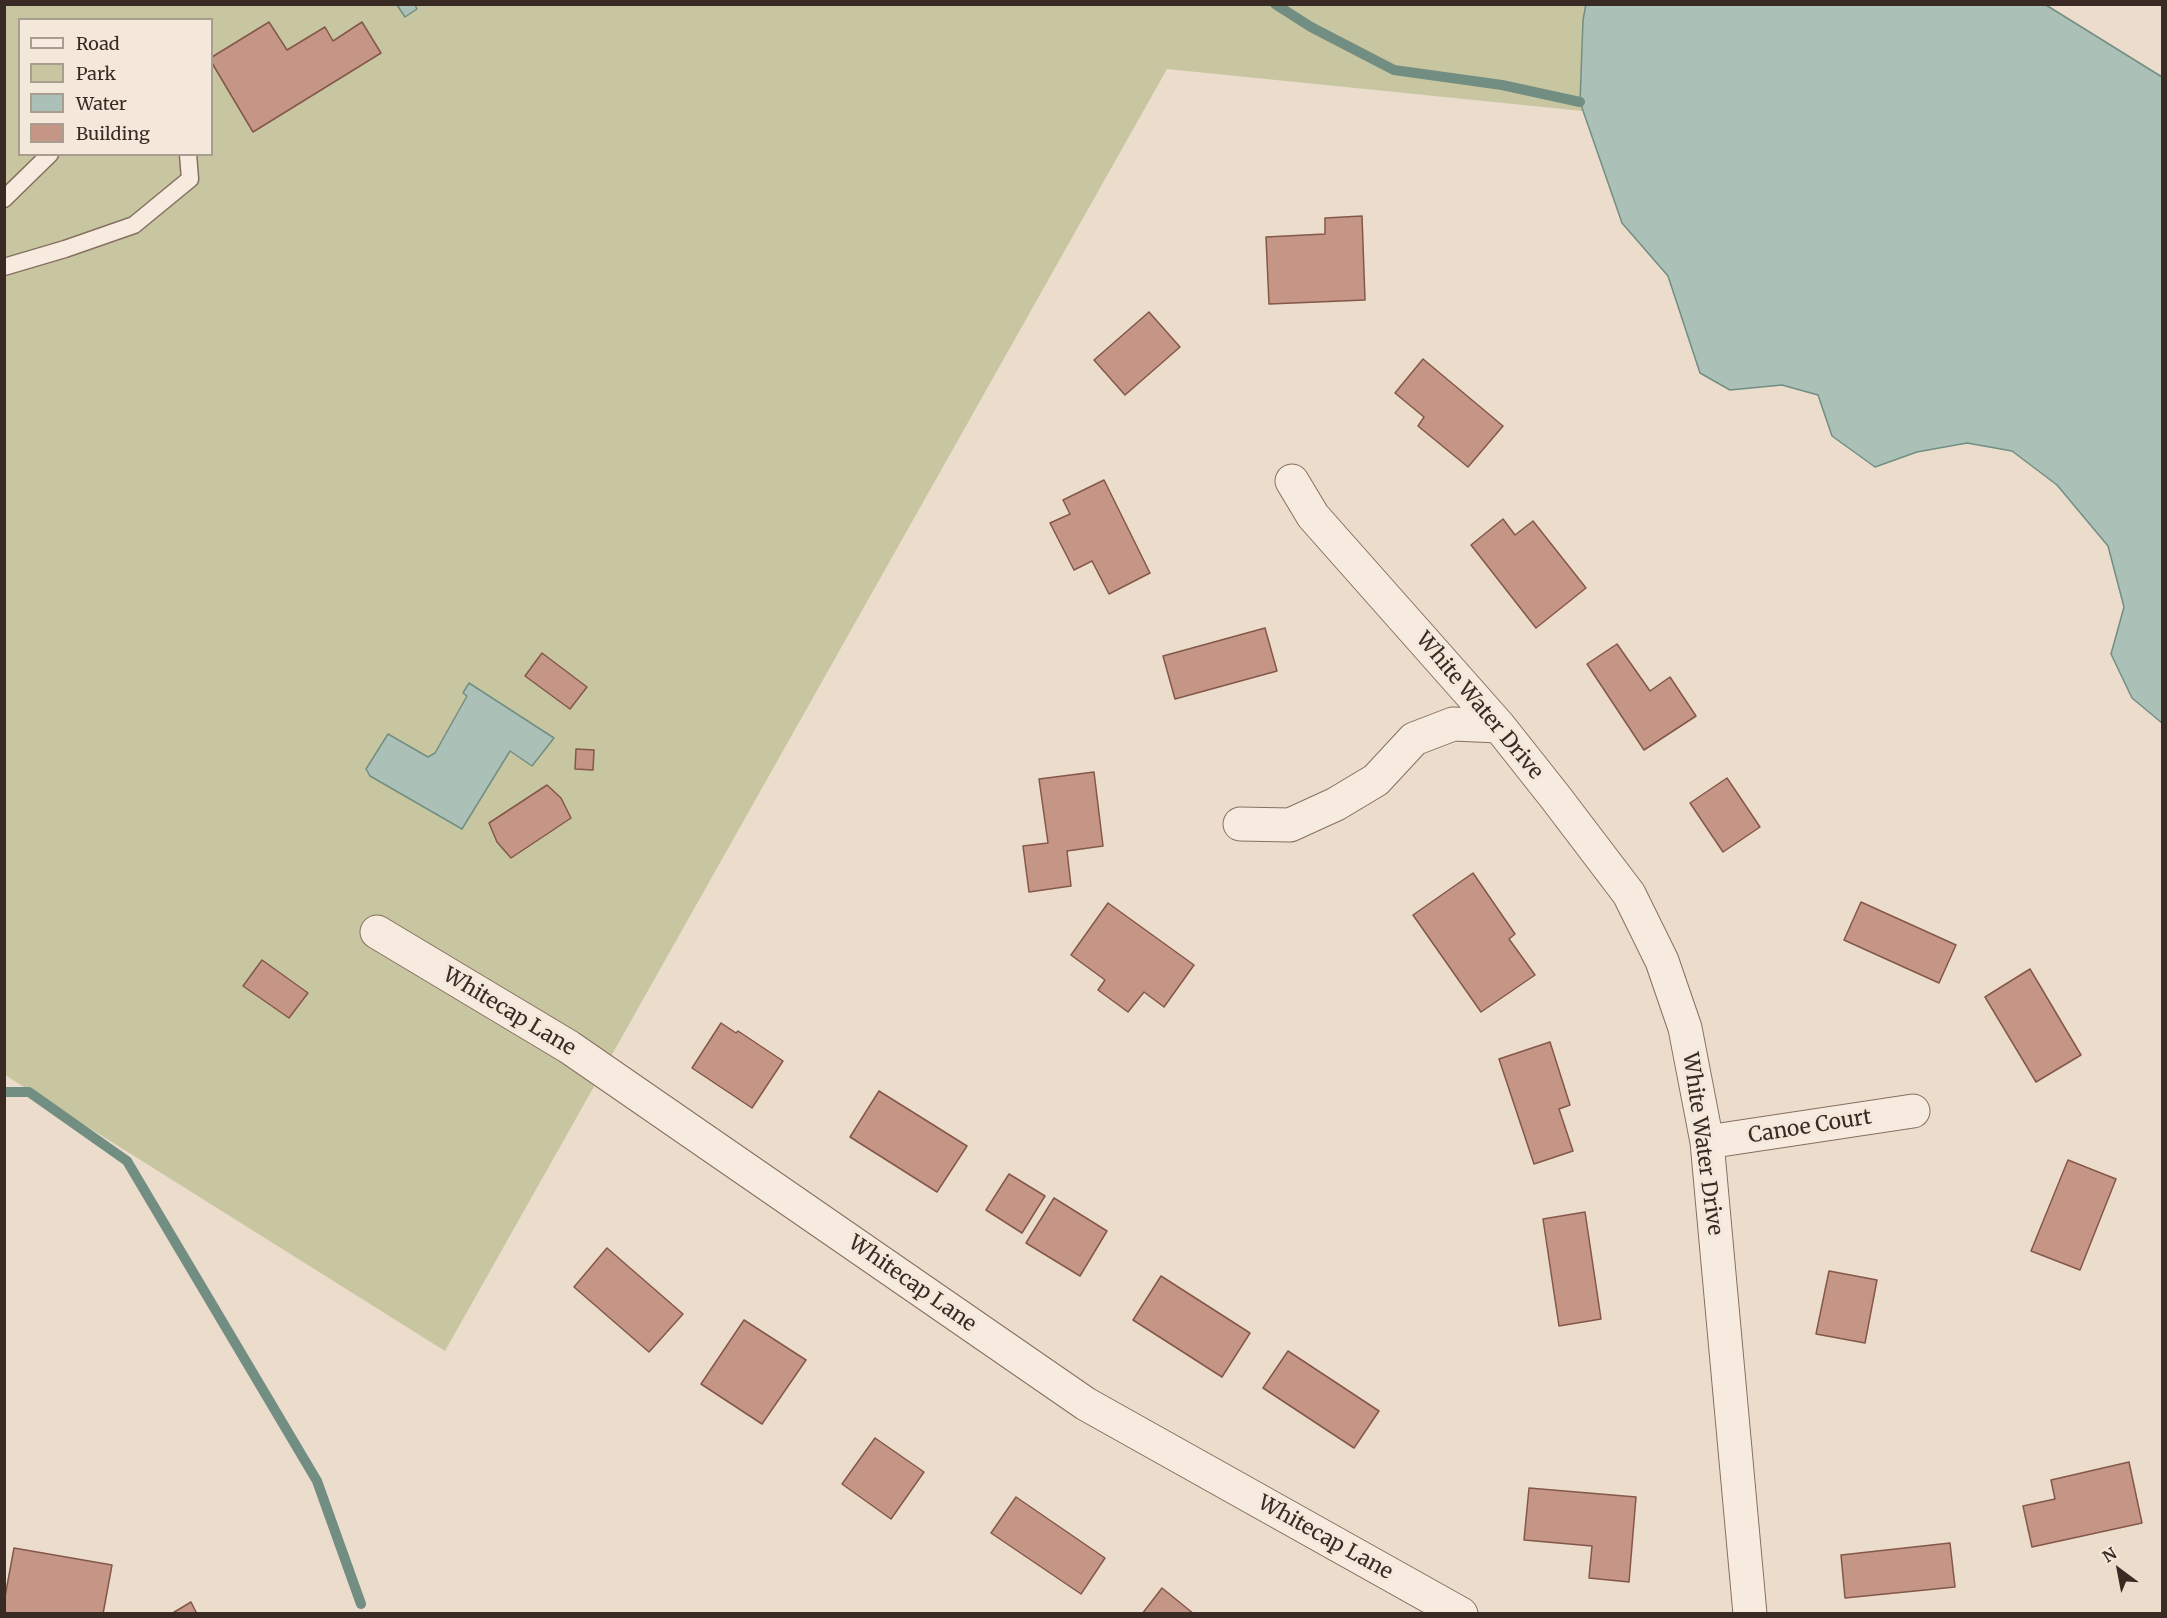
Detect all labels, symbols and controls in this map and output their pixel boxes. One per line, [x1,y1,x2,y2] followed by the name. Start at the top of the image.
[18,18,213,156] legend
[76,32,120,55] text: Road
[76,62,116,85] text: Park
[76,92,127,115] text: Water
[76,122,150,145] text: Building
[1410,627,1548,785] street label: White Water Drive
[438,963,580,1061] street label: Whitecap Lane
[1677,1051,1727,1237] street label: White Water Drive
[1747,1105,1873,1149] street label: Canoe Court
[843,1231,981,1337] street label: Whitecap Lane
[1253,1491,1397,1585] street label: Whitecap Lane
[2089,1540,2149,1600] north arrow
[2099,1543,2120,1567] text: N

